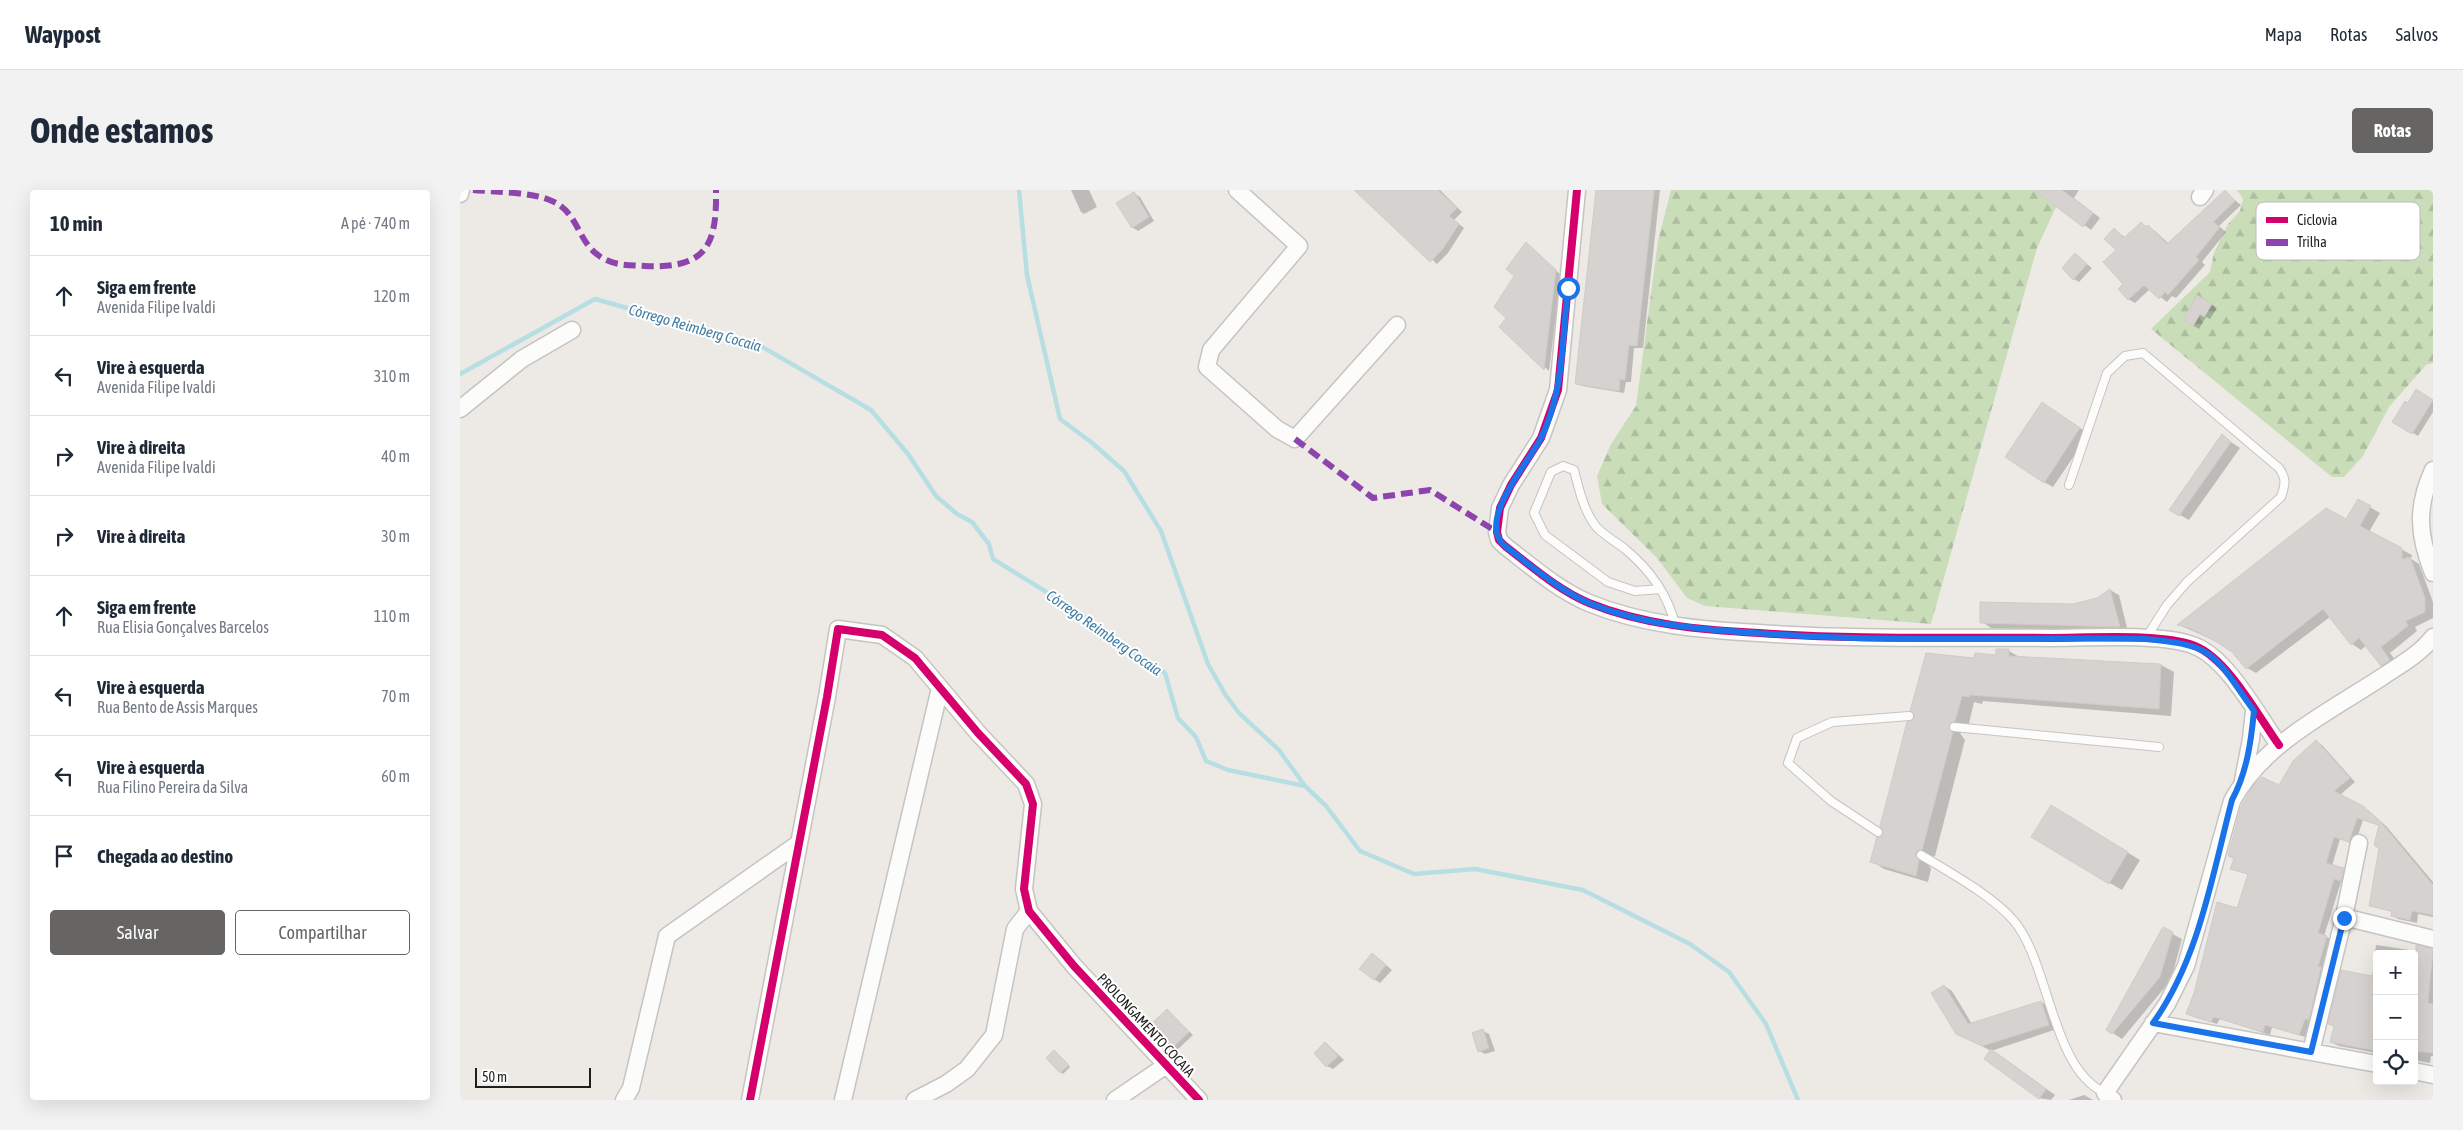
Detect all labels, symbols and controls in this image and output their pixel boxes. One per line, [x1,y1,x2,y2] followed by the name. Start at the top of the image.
[25,21,101,48] text: Waypost
[2265,24,2302,45] text: Mapa
[2330,24,2367,45] text: Rotas
[2395,24,2438,45] text: Salvos
[2352,108,2433,153] button: Rotas
[30,110,213,150] text: Onde estamos
[2256,202,2420,260] legend
[50,211,103,235] text: 10 min
[2297,212,2337,228] text: Ciclovia
[341,214,410,232] text: A pé · 740 m
[2297,234,2327,250] text: Trilha
[97,276,196,298] text: Siga em frente
[1557,277,1580,300] route start
[50,282,78,310] icon: ahead
[374,287,410,305] text: 120 m
[97,298,216,316] text: Avenida Filipe Ivaldi
[627,300,763,355] water label: Córrego Reimberg Cocaia
[97,356,205,378] text: Vire à esquerda
[50,362,78,390] icon: left
[374,367,410,385] text: 310 m
[97,378,216,396] text: Avenida Filipe Ivaldi
[97,436,185,458] text: Vire à direita
[50,442,78,470] icon: right
[381,447,410,465] text: 40 m
[97,458,216,476] text: Avenida Filipe Ivaldi
[50,522,78,550] icon: right
[97,525,185,547] text: Vire à direita
[381,527,410,545] text: 30 m
[1043,586,1165,679] water label: Córrego Reimberg Cocaia
[97,596,196,618] text: Siga em frente
[50,602,78,630] icon: ahead
[374,607,410,625] text: 110 m
[97,618,269,636] text: Rua Elisia Gonçalves Barcelos
[97,676,205,698] text: Vire à esquerda
[50,682,78,710] icon: left
[381,687,410,705] text: 70 m
[97,698,258,716] text: Rua Bento de Assis Marques
[97,756,205,778] text: Vire à esquerda
[50,762,78,790] icon: left
[381,767,410,785] text: 60 m
[97,778,248,796] text: Rua Filino Pereira da Silva
[50,842,78,870] icon: arrive
[97,845,233,867] text: Chegada ao destino
[2333,907,2356,930] route end
[50,910,225,955] button: Salvar
[235,910,410,955] button: Compartilhar
[2373,950,2418,1085] map controls
[2373,950,2418,995] button: +
[1094,970,1198,1080] street label: PROLONGAMENTO COCAIA
[2373,995,2418,1040] button: −
[2373,1040,2418,1085] button: locate
[475,1065,591,1088] scale bar
[482,1069,507,1085] text: 50 m

